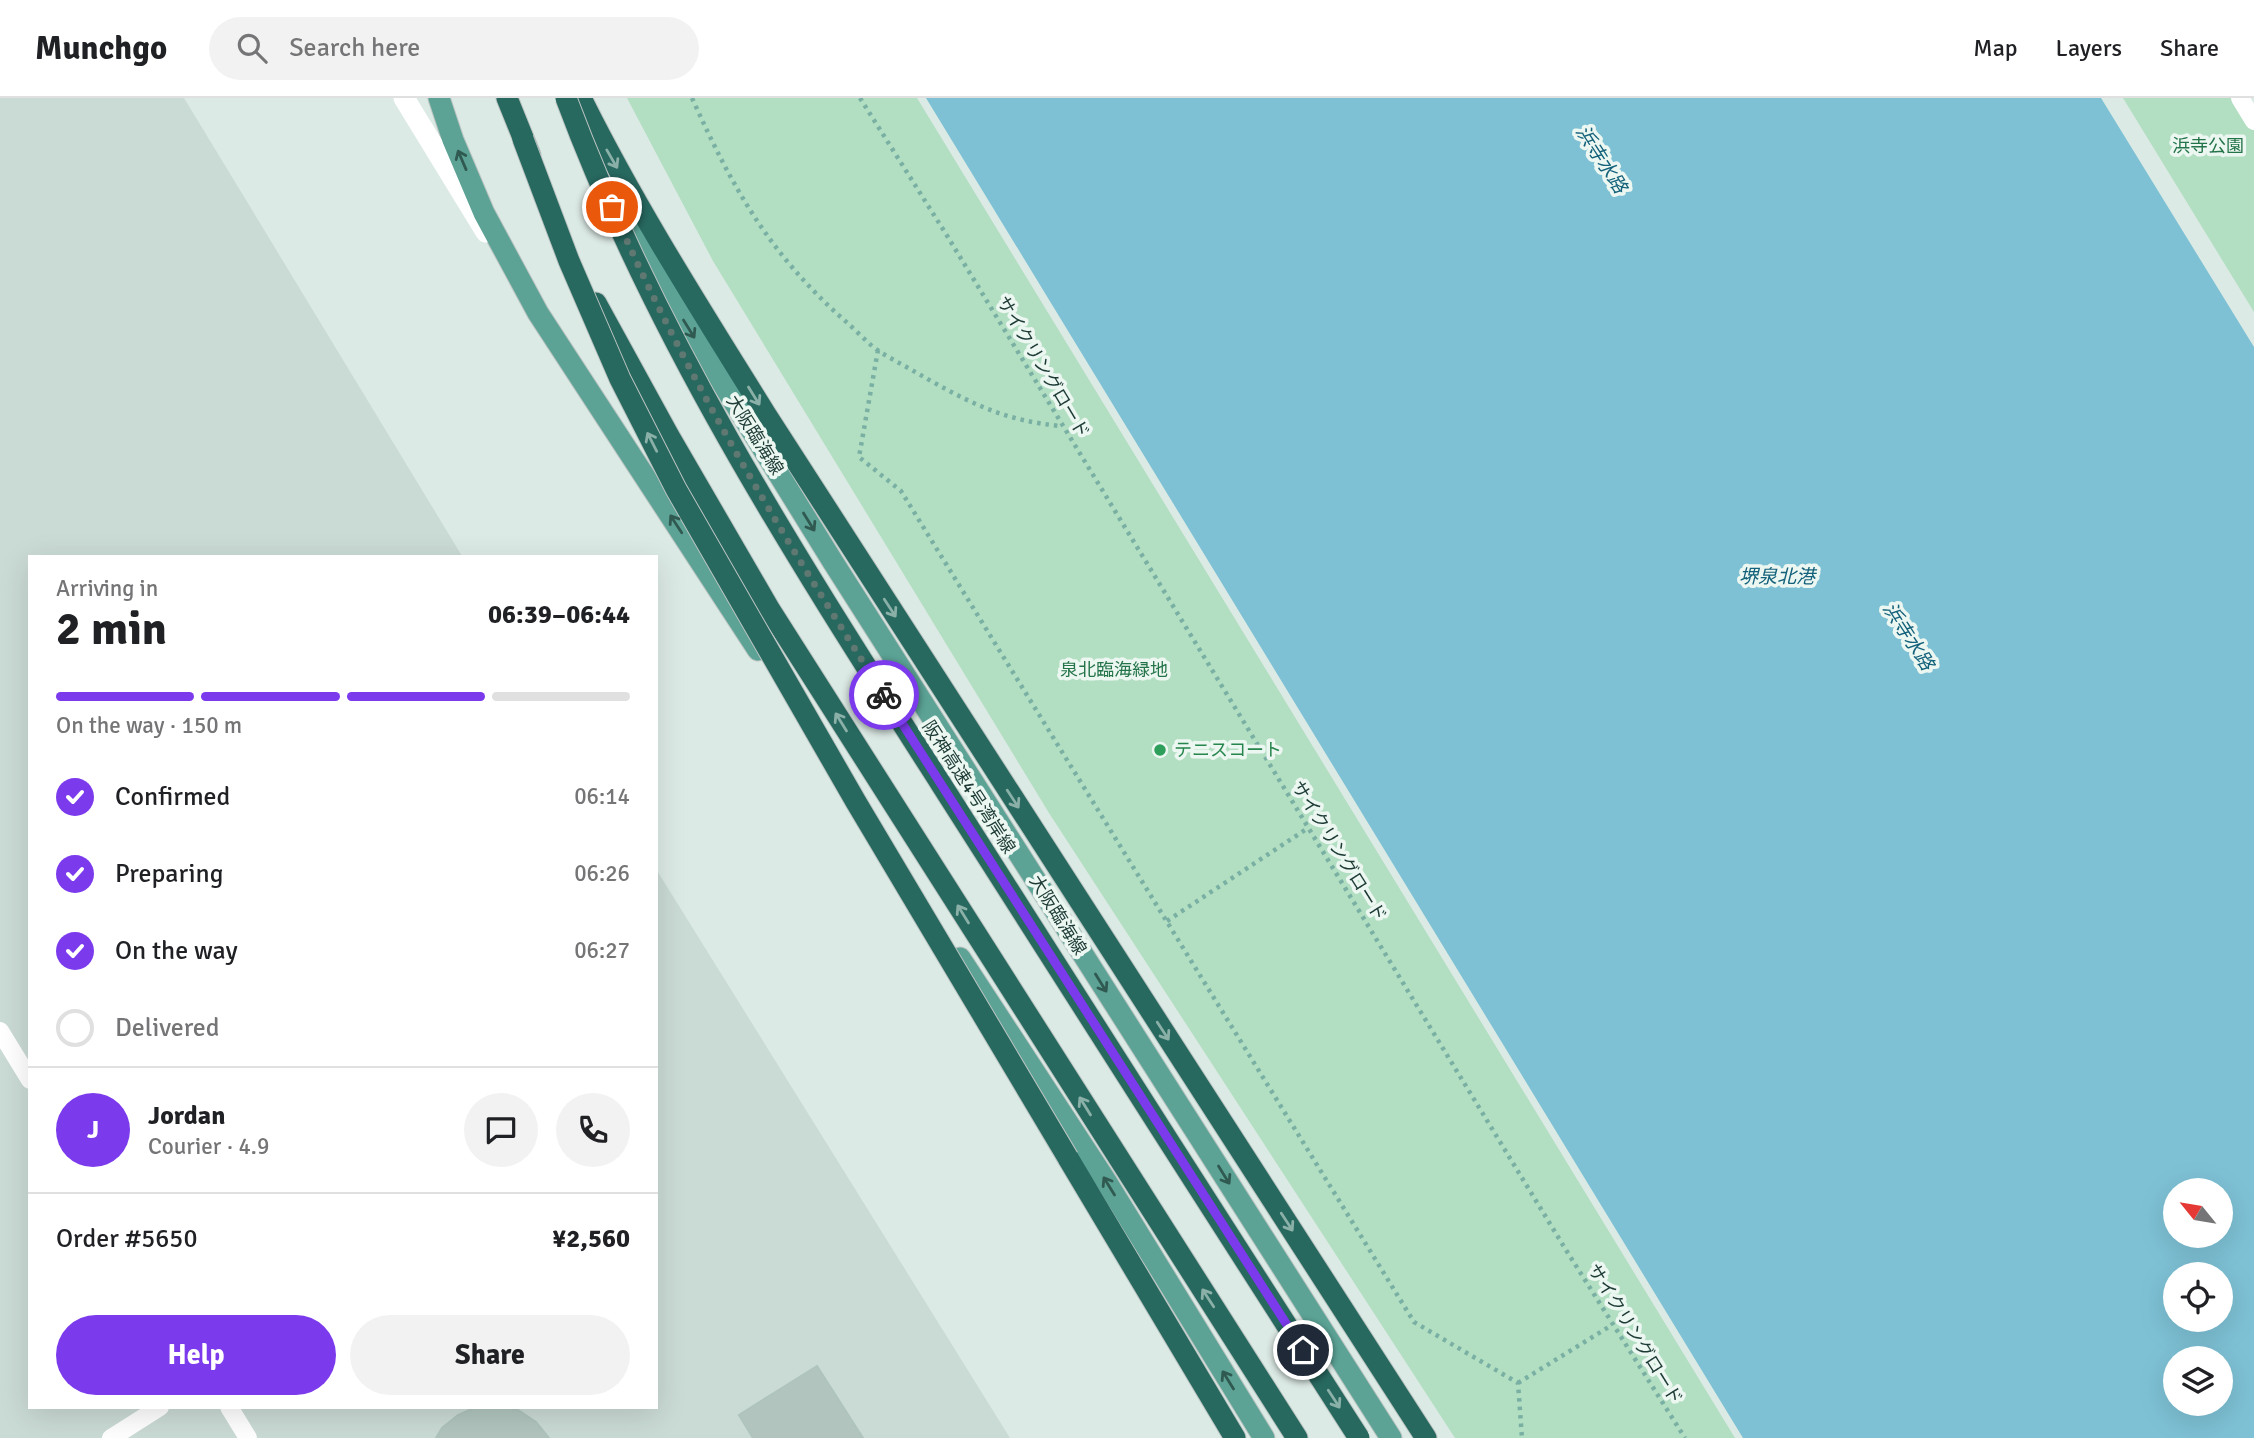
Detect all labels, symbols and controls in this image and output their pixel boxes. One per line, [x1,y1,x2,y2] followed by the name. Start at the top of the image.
[209,17,699,80] search box
[35,28,167,69] text: Munchgo
[233,29,271,67] icon: search
[289,32,420,64] text: Search here
[1973,33,2018,63] text: Map
[2056,33,2122,63] text: Layers
[2160,33,2219,63] text: Share
[1570,121,1633,200] water label: 浜寺水路
[2172,135,2244,157] park label: 浜寺公園
[605,148,619,168] one-way arrow
[455,150,468,171] one-way arrow
[582,177,642,237] pin
[593,188,631,226] icon: bag
[992,292,1094,442] street label: サイクリングロード
[682,318,696,338] one-way arrow
[748,385,762,405] one-way arrow
[722,391,788,479] street label: 大阪臨海線
[645,432,659,453] one-way arrow
[802,512,816,532] one-way arrow
[669,515,683,534] one-way arrow
[1739,565,1818,589] water label: 堺泉北港
[56,574,158,603] text: Arriving in
[882,598,897,617] one-way arrow
[1877,598,1940,677] water label: 浜寺水路
[488,599,630,631] text: 06:39–06:44
[56,601,167,657] text: 2 min
[1060,659,1168,681] park label: 泉北臨海緑地
[849,660,919,730] courier
[865,676,903,714] icon: bike
[56,711,242,740] text: On the way · 150 m
[834,713,849,732] one-way arrow
[918,717,1020,857] street label: 阪神高速4号湾岸線
[1174,739,1282,761] place label: テニスコート
[1152,742,1168,758] marker: テニスコート
[1287,777,1391,925] street label: サイクリングロード
[56,778,94,816] icon: check
[115,781,230,813] text: Confirmed
[574,782,630,811] text: 06:14
[1006,789,1021,808] one-way arrow
[56,855,94,893] icon: check
[115,858,223,890] text: Preparing
[574,859,630,888] text: 06:26
[1025,871,1091,959] street label: 大阪臨海線
[956,905,971,924] one-way arrow
[56,932,94,970] icon: check
[115,935,238,967] text: On the way
[574,936,630,965] text: 06:27
[1094,973,1109,992] one-way arrow
[115,1012,220,1044] text: Delivered
[1157,1021,1171,1041] one-way arrow
[464,1093,538,1167] button: chat
[556,1093,630,1167] button: phone
[1078,1097,1093,1116] one-way arrow
[148,1100,225,1132] text: Jordan
[87,1114,99,1146] text: J
[148,1132,269,1161] text: Courier · 4.9
[1216,1165,1231,1184] one-way arrow
[1101,1177,1115,1197] one-way arrow
[2163,1178,2233,1248] north arrow
[2163,1178,2233,1416] map controls
[1280,1212,1294,1232] one-way arrow
[56,1223,197,1255] text: Order #5650
[552,1223,630,1255] text: ¥2,560
[1583,1260,1687,1408] street label: サイクリングロード
[2163,1262,2233,1332] button: locate
[1200,1289,1215,1308] one-way arrow
[56,1315,336,1395] button: Help
[350,1315,630,1395] button: Share
[1273,1320,1333,1380] pin
[1284,1331,1322,1369] icon: home
[2163,1346,2233,1416] button: layers
[1221,1370,1235,1390] one-way arrow
[1328,1389,1342,1409] one-way arrow

